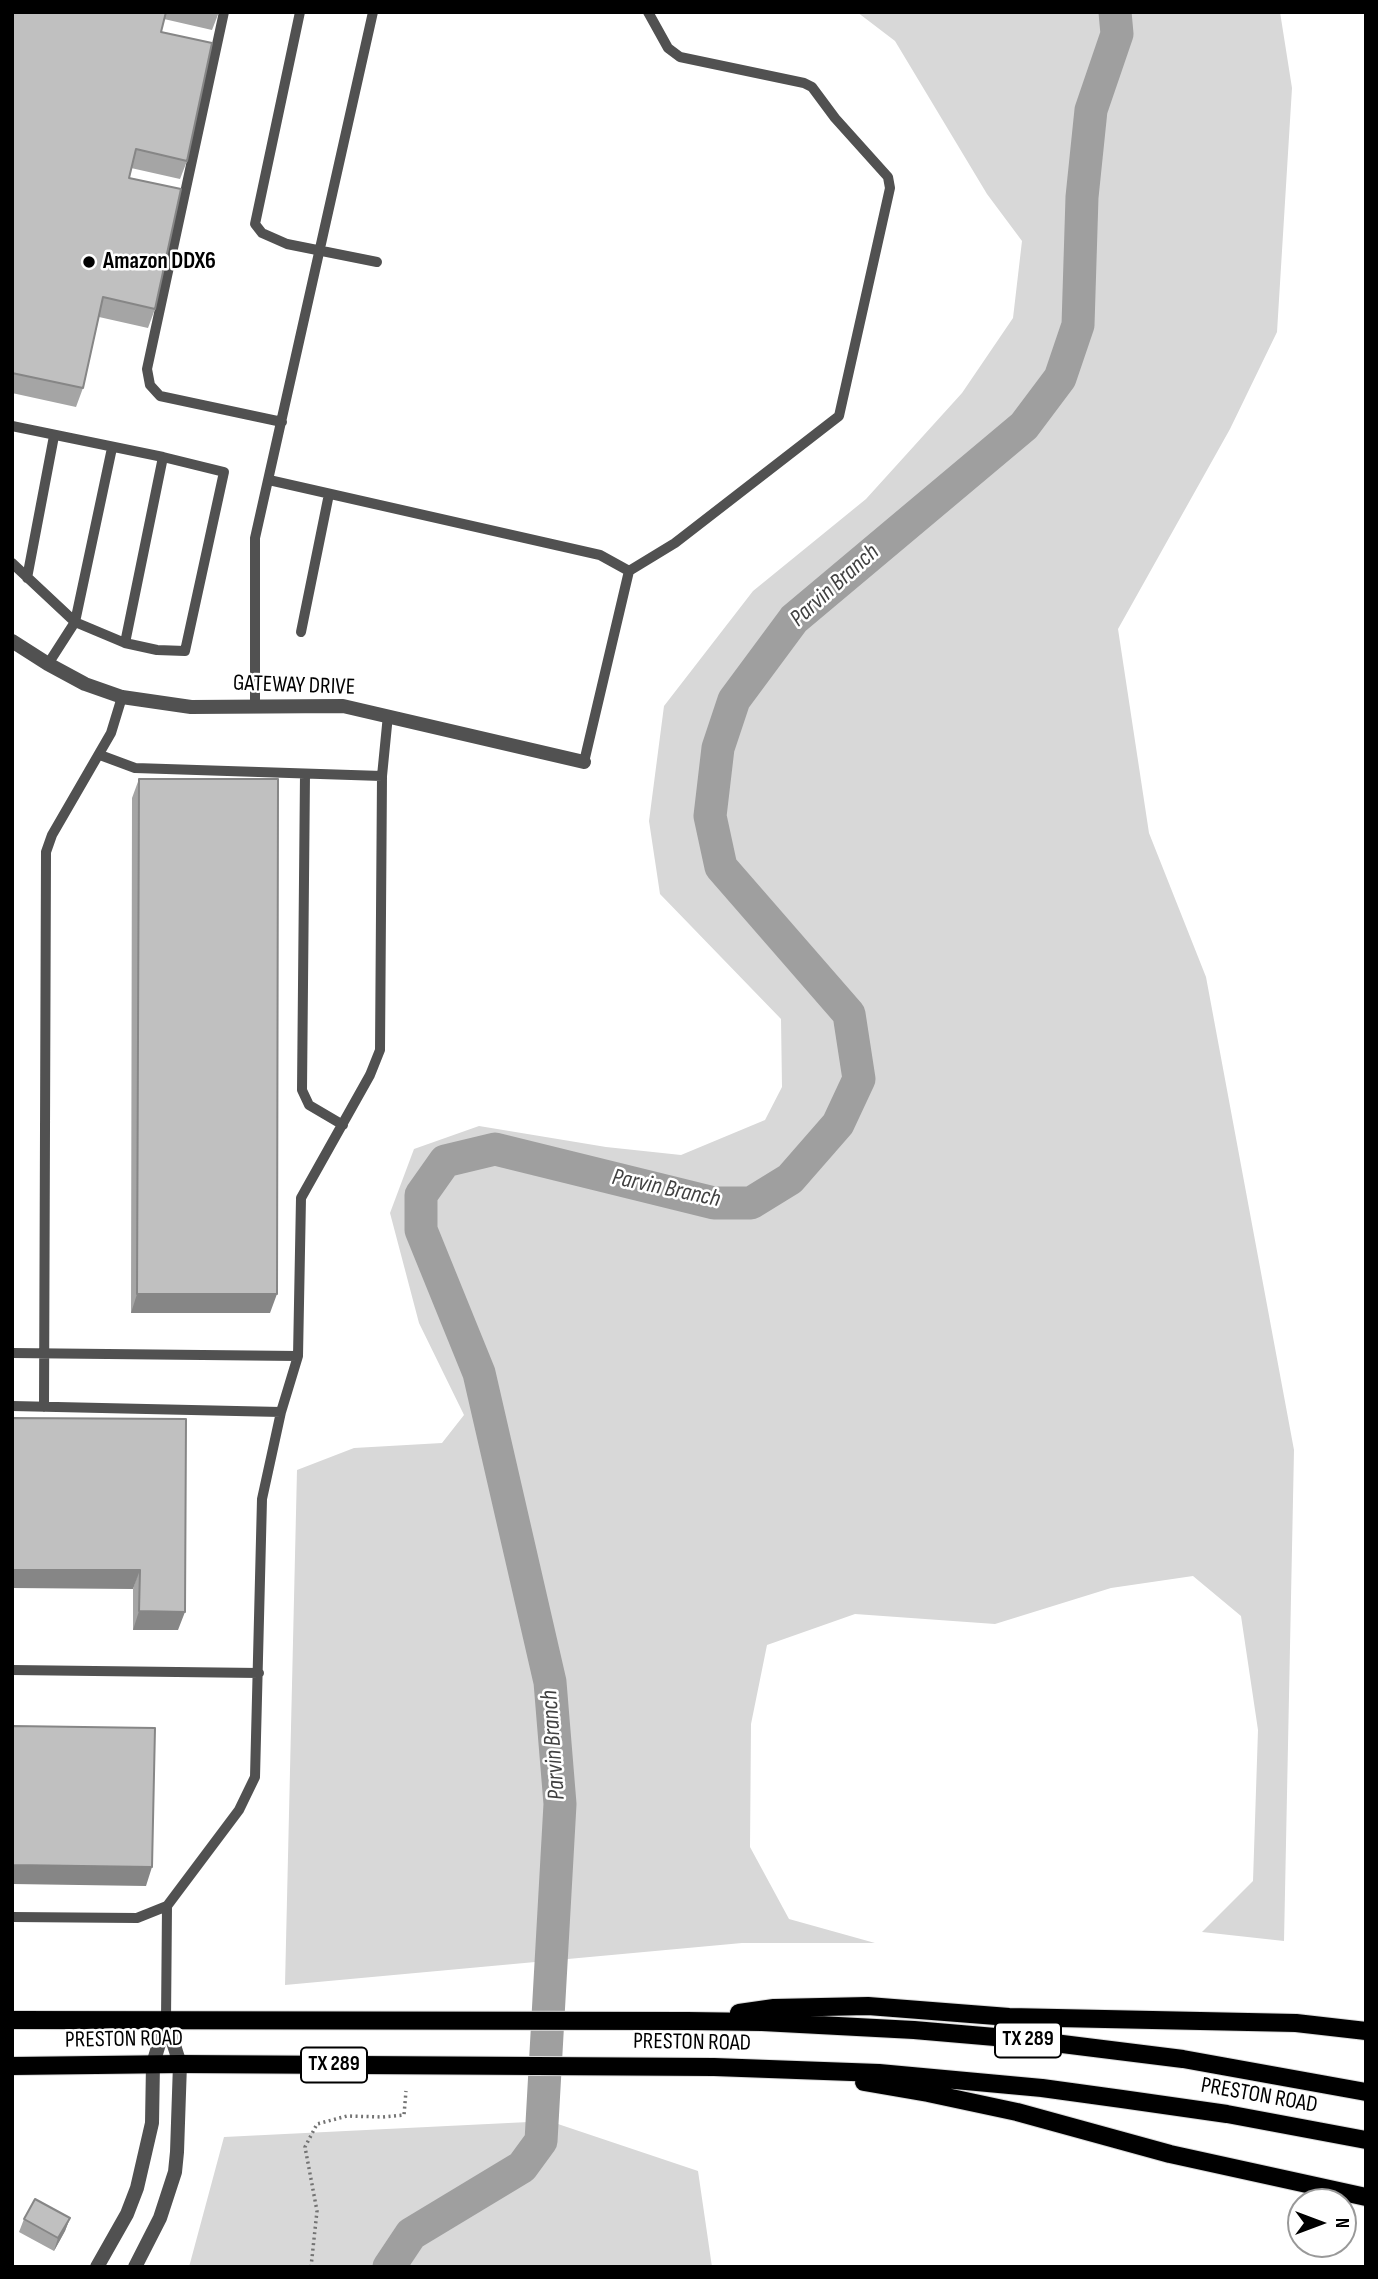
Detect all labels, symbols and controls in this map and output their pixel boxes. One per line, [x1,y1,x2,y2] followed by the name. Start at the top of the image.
[103,248,216,276] place label: Amazon DDX6
[81,254,97,270] marker: Amazon DDX6
[785,539,885,633] water label: Parvin Branch
[232,670,356,702] street label: GATEWAY DRIVE
[609,1163,723,1215] water label: Parvin Branch
[536,1689,572,1801] water label: Parvin Branch
[995,2022,1061,2058] road number: TX 289
[65,2025,183,2055] street label: PRESTON ROAD
[633,2028,751,2058] street label: PRESTON ROAD
[301,2048,367,2082] road number: TX 289
[1198,2072,1320,2120] street label: PRESTON ROAD
[1287,2188,1357,2258] north arrow
[1330,2218,1353,2228] text: N

